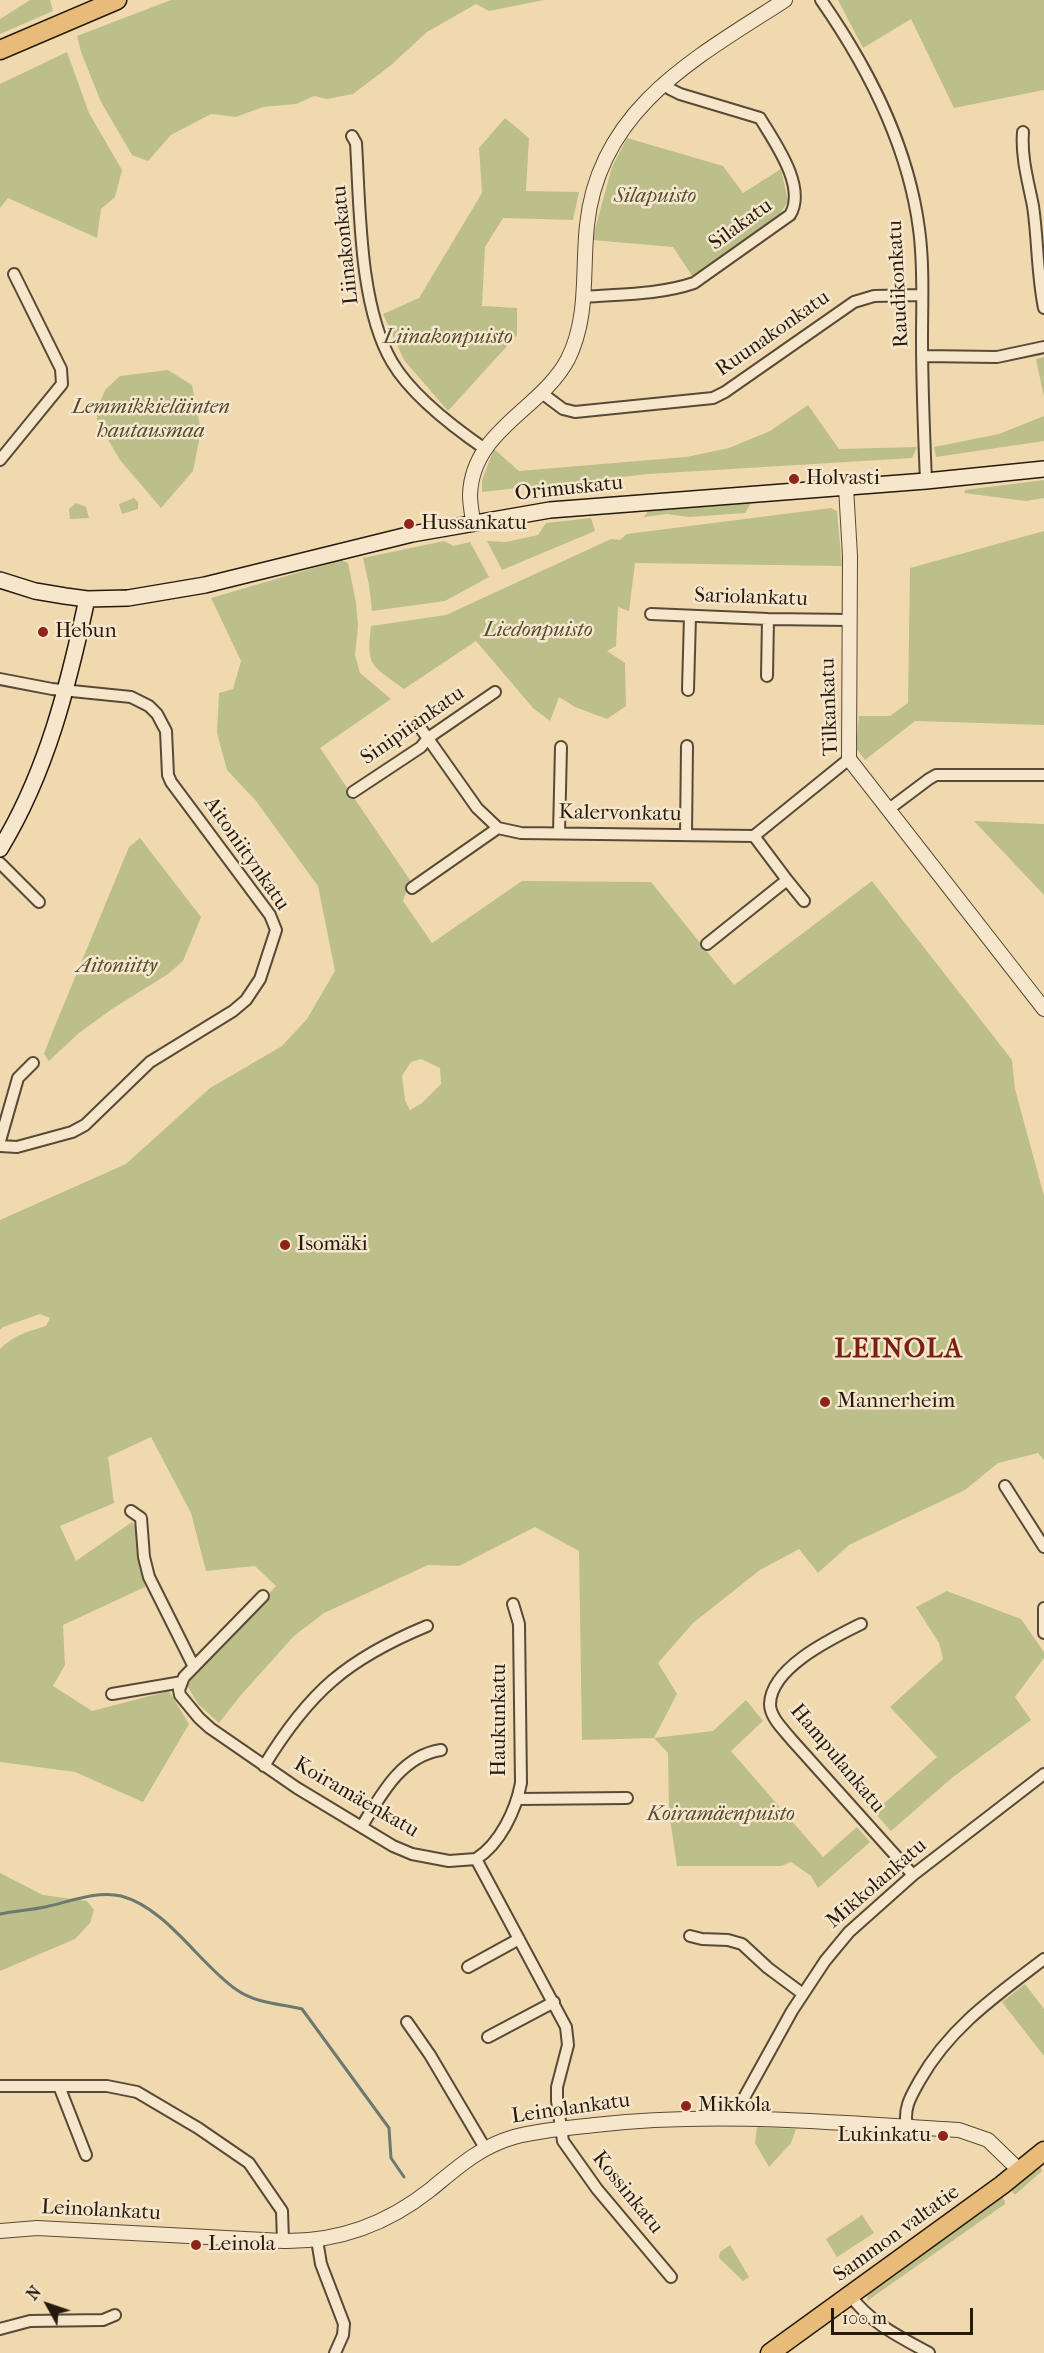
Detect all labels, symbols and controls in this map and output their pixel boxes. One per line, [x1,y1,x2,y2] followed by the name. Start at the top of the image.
[327,184,365,306] street label: Liinakonkatu
[614,184,696,210] park label: Silapuisto
[704,194,778,256] street label: Silakatu
[883,220,915,348] street label: Raudikonkatu
[711,285,835,383] street label: Ruunakonkatu
[383,325,513,351] park label: Liinakonpuisto
[72,395,230,445] park label: Lemmikkieläinten hautausmaa
[806,466,880,492] place label: Holvasti
[514,471,624,507] street label: Orimuskatu
[787,472,801,486] marker: Holvasti
[421,511,527,537] place label: Hussankatu
[402,517,416,531] marker: Hussankatu
[694,583,808,613] street label: Sariolankatu
[483,618,593,644] park label: Liedonpuisto
[55,619,117,645] place label: Hebun
[36,625,50,639] marker: Hebun
[816,657,844,757] street label: Tilkankatu
[356,681,470,771] street label: Sinipiiankatu
[198,792,294,916] street label: Aitoniitynkatu
[558,800,682,828] street label: Kalervonkatu
[77,954,157,980] park label: Aitoniitty
[297,1232,368,1258] place label: Isomäki
[278,1238,292,1252] marker: Isomäki
[834,1334,964,1366] district label: LEINOLA
[837,1389,955,1415] place label: Mannerheim
[818,1395,832,1409] marker: Mannerheim
[487,1664,513,1776] street label: Haukunkatu
[784,1699,890,1819] street label: Hampulankatu
[289,1752,423,1844] street label: Koiramäenkatu
[647,1802,795,1828] park label: Koiramäenpuisto
[822,1834,932,1934] street label: Mikkolankatu
[510,2088,632,2130] street label: Leinolankatu
[698,2093,771,2119] place label: Mikkola
[679,2099,693,2113] marker: Mikkola
[837,2123,931,2149] place label: Lukinkatu
[936,2129,950,2143] marker: Lukinkatu
[586,2146,668,2240] street label: Kossinkatu
[829,2180,965,2288] street label: Sammon valtatie
[41,2195,161,2227] street label: Leinolankatu
[208,2232,275,2258] place label: Leinola
[189,2238,203,2252] marker: Leinola
[18,2275,78,2335] north arrow
[23,2282,45,2304] text: N
[834,2296,976,2334] scale bar
[842,2308,887,2329] text: 100 m

